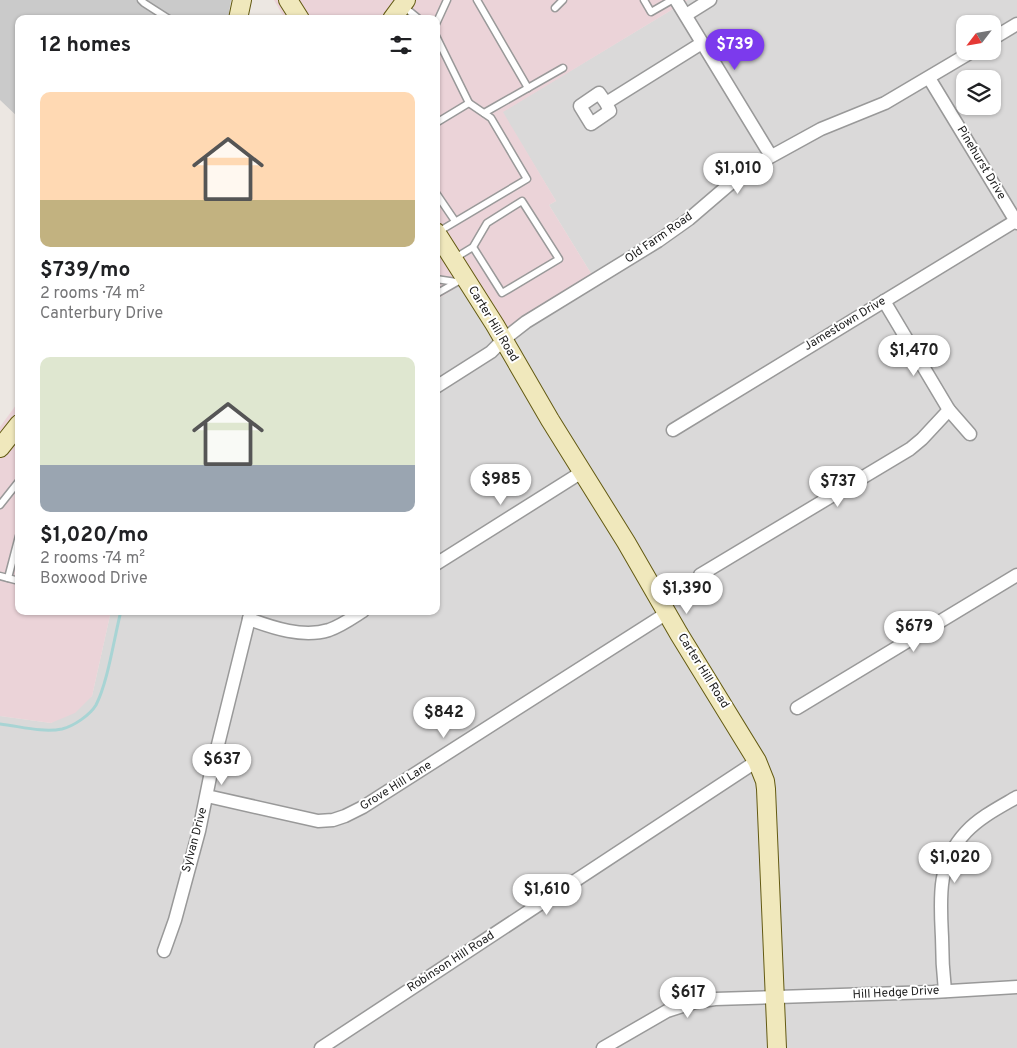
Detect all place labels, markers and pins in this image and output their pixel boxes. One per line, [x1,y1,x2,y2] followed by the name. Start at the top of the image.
[705,28,765,71] pin: $739
[697,152,779,195] pin: $1,010
[873,334,955,377] pin: $1,470
[471,464,531,506] pin: $985
[808,466,868,508] pin: $737
[646,572,728,615] pin: $1,390
[884,610,944,653] pin: $679
[414,696,474,739] pin: $842
[192,744,252,786] pin: $637
[914,842,996,884] pin: $1,020
[506,874,588,916] pin: $1,610
[658,976,718,1019] pin: $617

